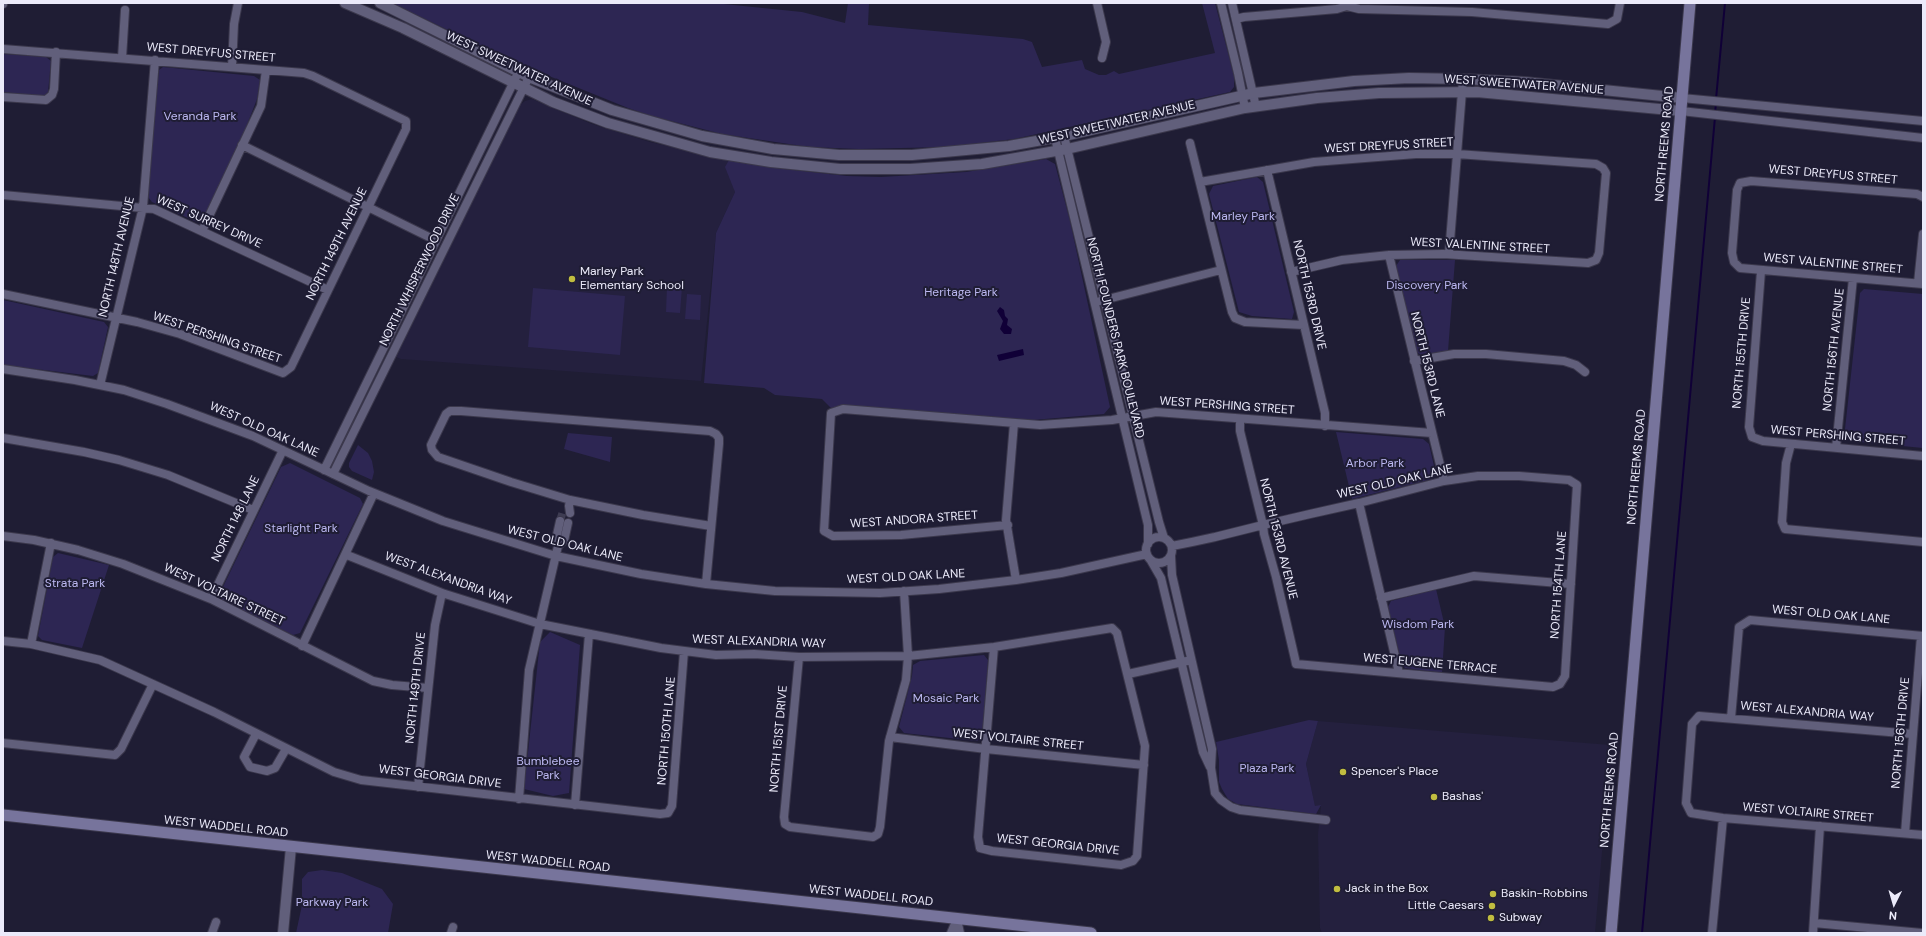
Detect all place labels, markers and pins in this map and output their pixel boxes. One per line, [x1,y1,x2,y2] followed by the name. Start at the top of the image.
[580,265,684,293] place label: Marley Park Elementary School
[567,274,577,284] marker: Marley Park Elementary School
[1351,765,1438,779] place label: Spencer's Place
[1338,767,1348,777] marker: Spencer's Place
[1442,790,1483,804] place label: Bashas'
[1429,792,1439,802] marker: Bashas'
[1345,882,1428,896] place label: Jack in the Box
[1332,884,1342,894] marker: Jack in the Box
[1501,887,1588,901] place label: Baskin-Robbins
[1488,889,1498,899] marker: Baskin-Robbins
[1408,899,1484,913] place label: Little Caesars
[1487,901,1497,911] marker: Little Caesars
[1499,911,1542,925] place label: Subway
[1486,913,1496,923] marker: Subway

